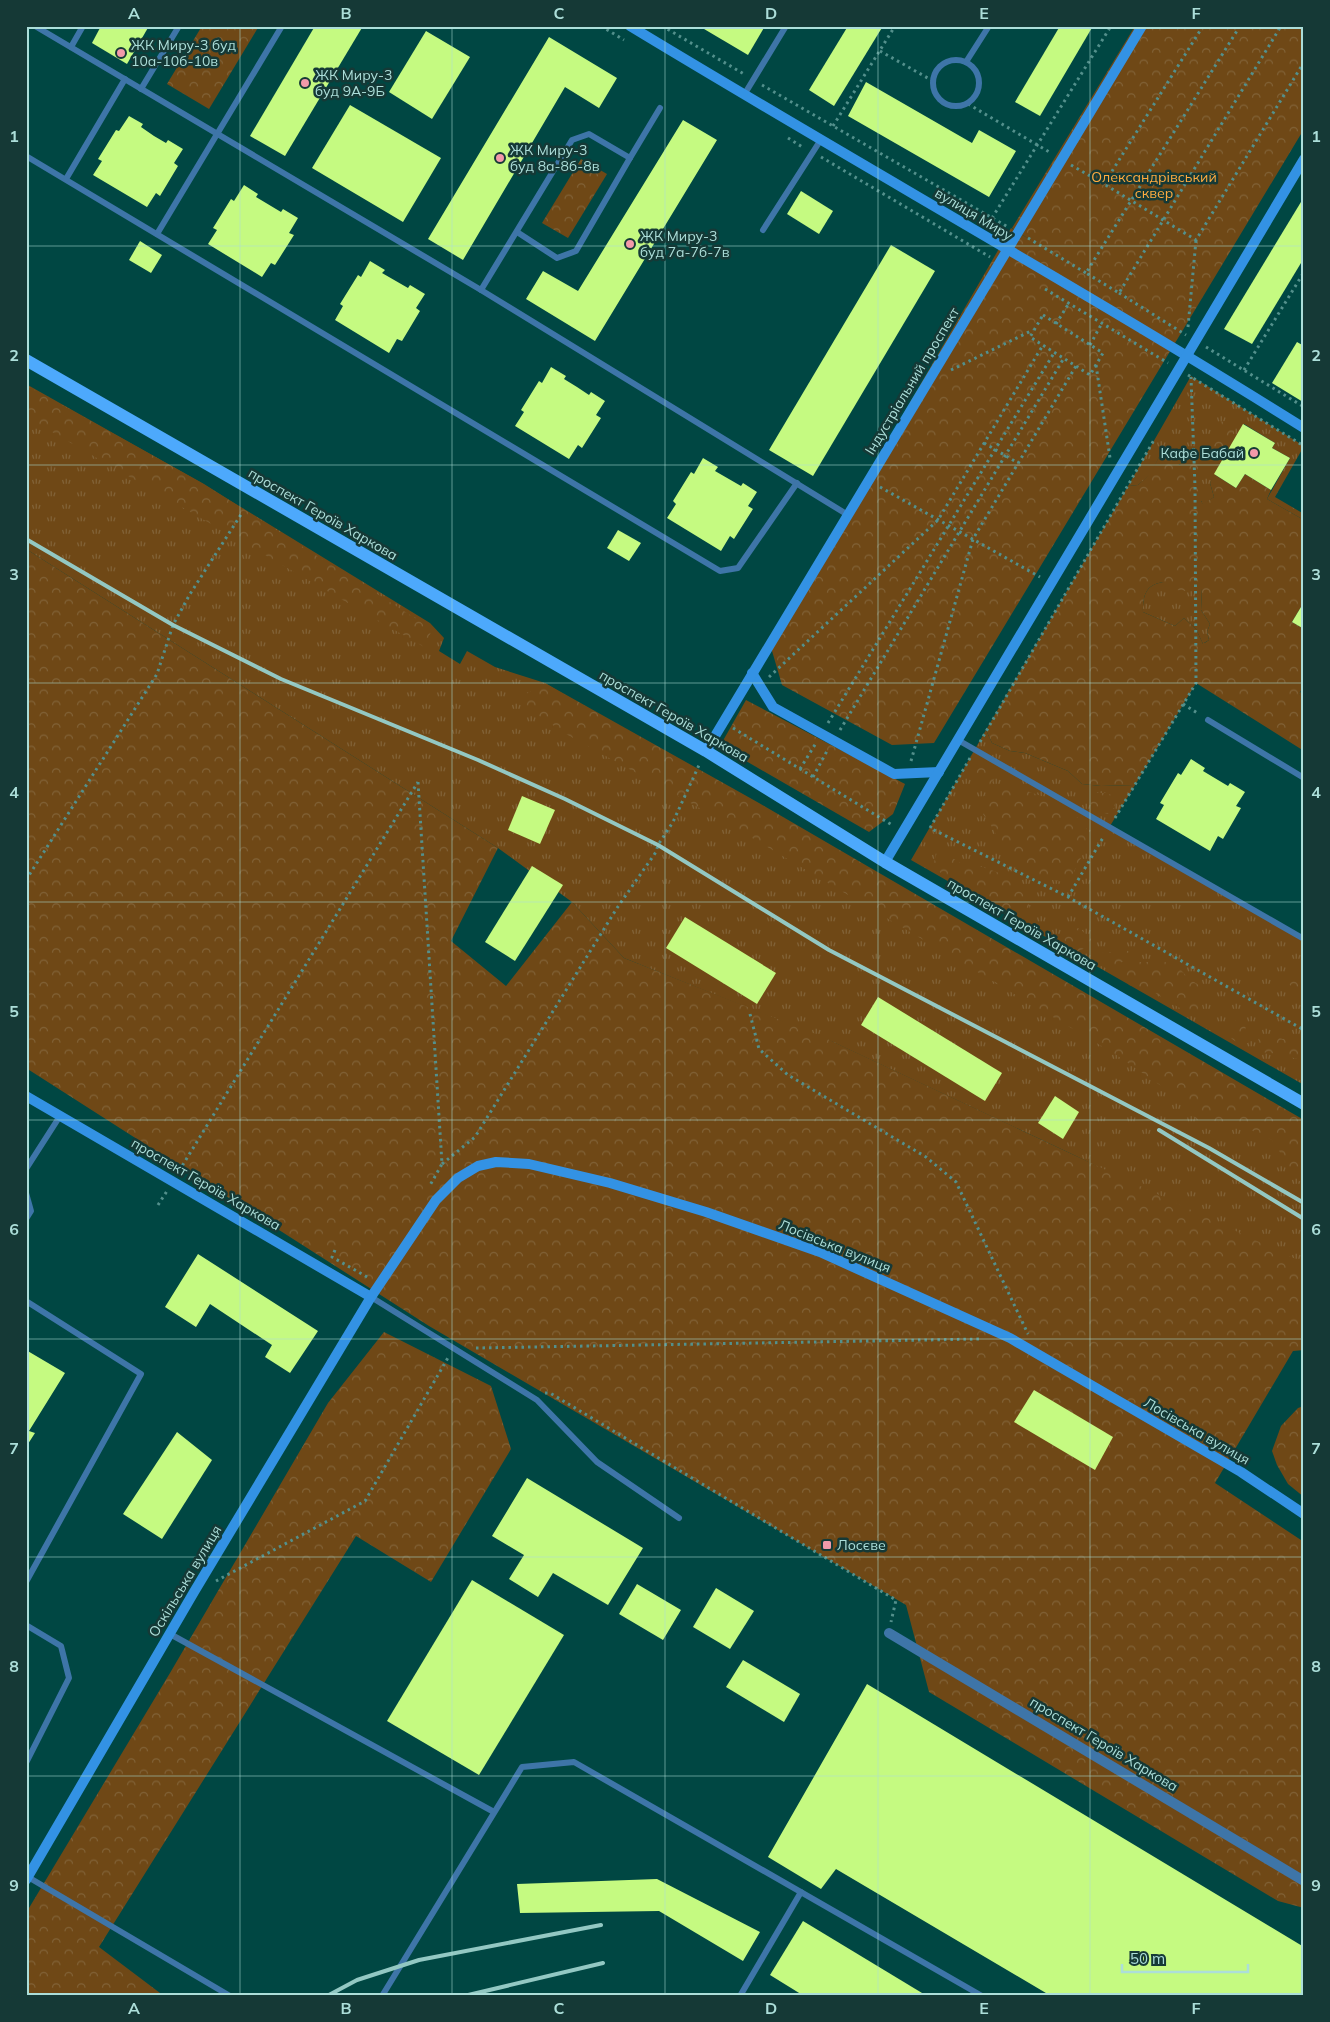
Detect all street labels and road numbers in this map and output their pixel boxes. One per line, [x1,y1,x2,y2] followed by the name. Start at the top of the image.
[932,184,1017,245] street label: вулиця Миру
[861,304,963,458] street label: Індустріальний проспект
[245,464,401,564] street label: проспект Героїв Харкова
[596,666,752,766] street label: проспект Героїв Харкова
[944,874,1100,974] street label: проспект Героїв Харкова
[128,1134,284,1234] street label: проспект Героїв Харкова
[776,1215,894,1277] street label: Лосівська вулиця
[1141,1393,1253,1469] street label: Лосівська вулиця
[145,1522,225,1640] street label: Оскільська вулиця
[1027,1693,1181,1795] street label: проспект Героїв Харкова

